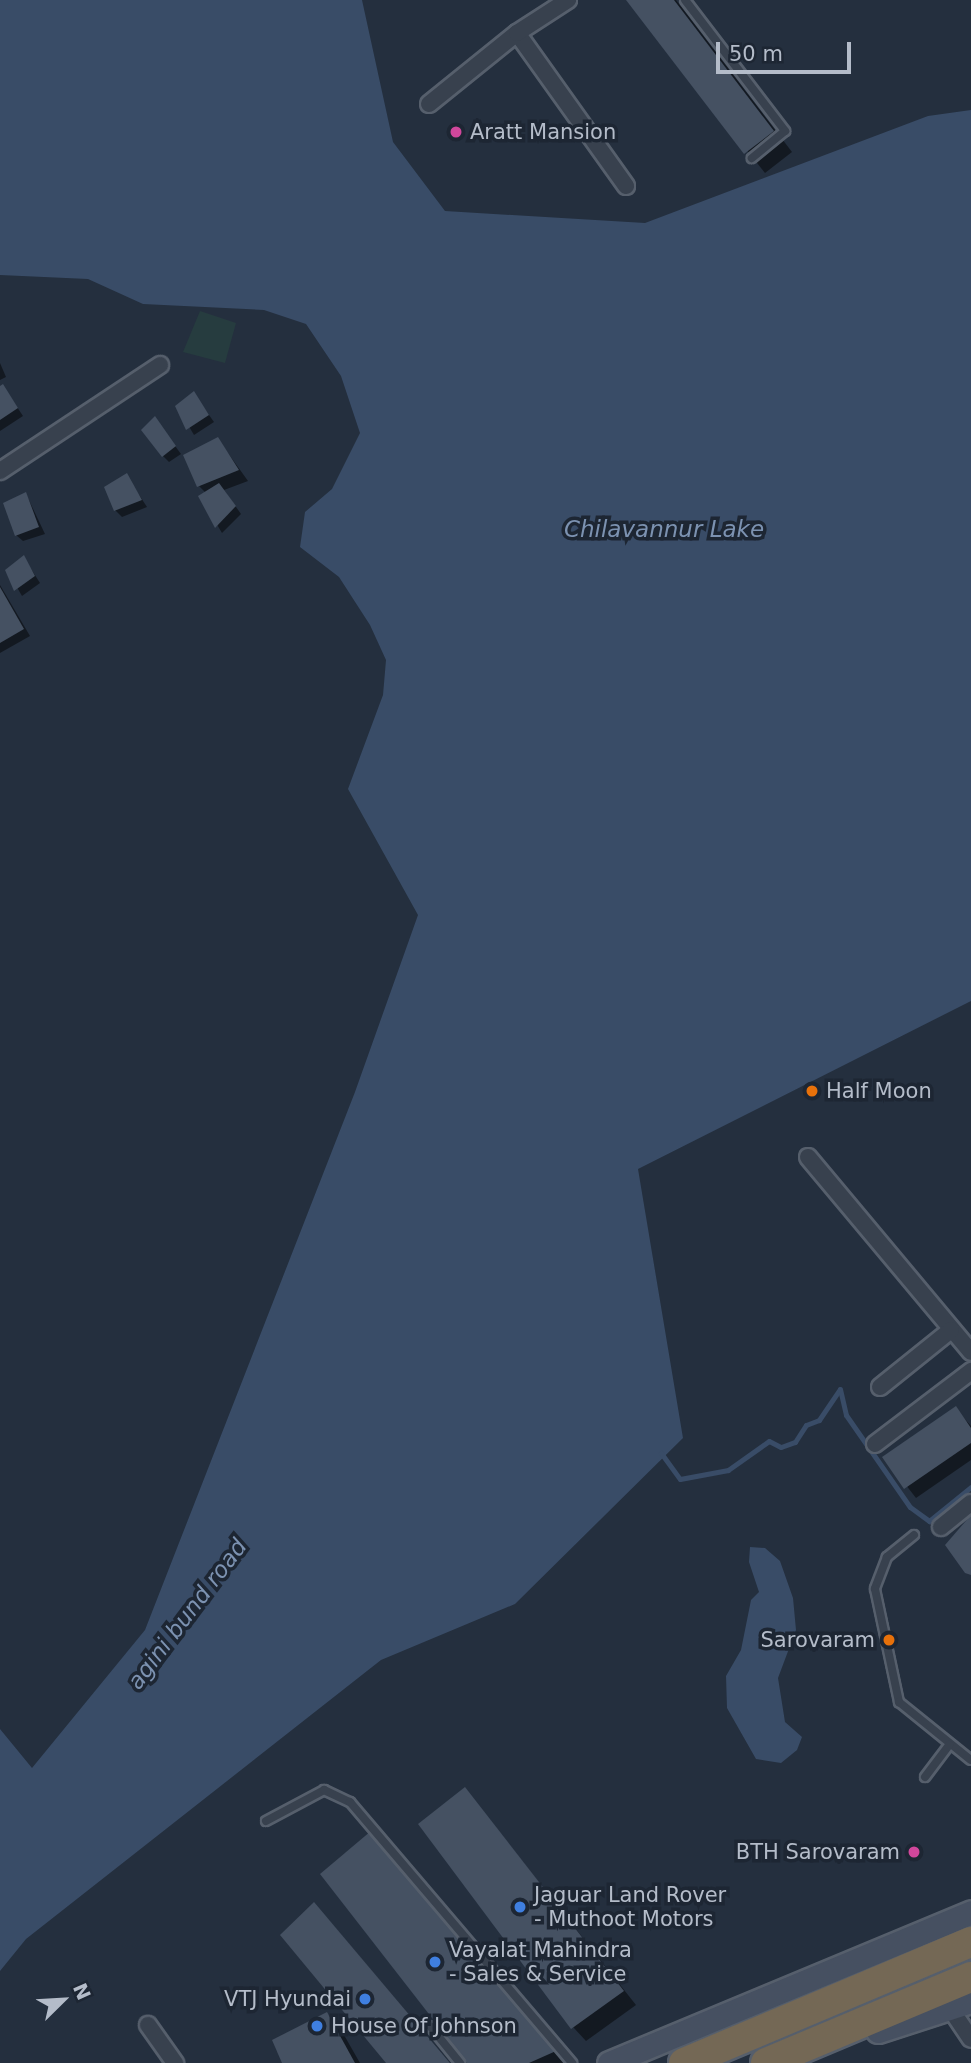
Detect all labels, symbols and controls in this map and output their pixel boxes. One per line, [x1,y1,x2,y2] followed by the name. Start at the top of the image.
[719,28,854,72] scale bar
[729,42,783,66] text: 50 m
[470,119,616,145] place label: Aratt Mansion
[448,124,464,140] marker: Aratt Mansion
[564,515,764,543] water label: Chilavannur Lake
[826,1078,932,1104] place label: Half Moon
[804,1083,820,1099] marker: Half Moon
[121,1533,253,1695] water label: agini bund road
[761,1627,875,1653] place label: Sarovaram
[881,1632,897,1648] marker: Sarovaram
[736,1839,900,1865] place label: BTH Sarovaram
[906,1844,922,1860] marker: BTH Sarovaram
[534,1882,726,1932] place label: Jaguar Land Rover - Muthoot Motors
[512,1899,528,1915] marker: Jaguar Land Rover - Muthoot Motors
[449,1937,632,1987] place label: Vayalat Mahindra - Sales & Service
[427,1954,443,1970] marker: Vayalat Mahindra - Sales & Service
[28,1965,98,2035] north arrow
[69,1980,95,2003] text: N
[224,1986,351,2012] place label: VTJ Hyundai
[357,1991,373,2007] marker: VTJ Hyundai
[331,2013,517,2039] place label: House Of Johnson
[309,2018,325,2034] marker: House Of Johnson

